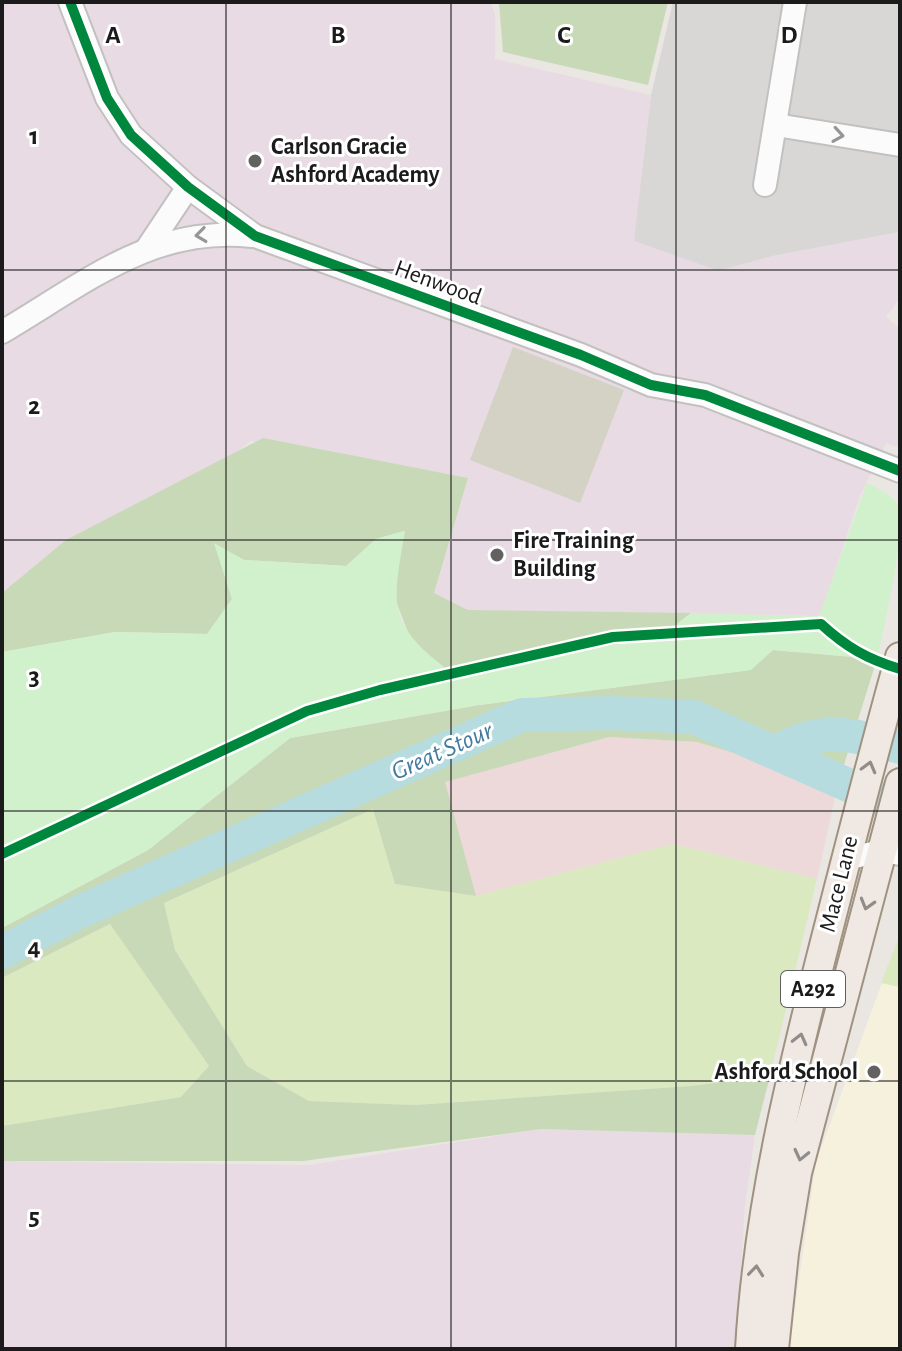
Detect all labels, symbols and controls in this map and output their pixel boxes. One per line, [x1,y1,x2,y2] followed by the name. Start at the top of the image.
[105,22,121,48] text: A
[330,22,346,48] text: B
[557,22,571,48] text: C
[780,22,798,48] text: D
[29,123,39,149] text: 1
[831,126,845,143] one-way arrow
[271,135,440,187] place label: Carlson Gracie Ashford Academy
[246,152,264,170] marker: Carlson Gracie Ashford Academy
[194,226,208,243] one-way arrow
[391,256,485,310] street label: Henwood
[28,393,40,419] text: 2
[513,529,635,581] place label: Fire Training Building
[488,546,506,564] marker: Fire Training Building
[28,664,40,690] text: 3
[387,717,498,785] water label: Great Stour
[859,761,876,775] one-way arrow
[815,833,863,935] street label: Mace Lane
[860,897,877,911] one-way arrow
[27,934,41,960] text: 4
[781,971,845,1007] road number: A292
[791,1032,808,1046] one-way arrow
[714,1060,858,1084] place label: Ashford School
[865,1063,883,1081] marker: Ashford School
[793,1148,810,1162] one-way arrow
[28,1204,40,1230] text: 5
[748,1264,765,1277] one-way arrow

